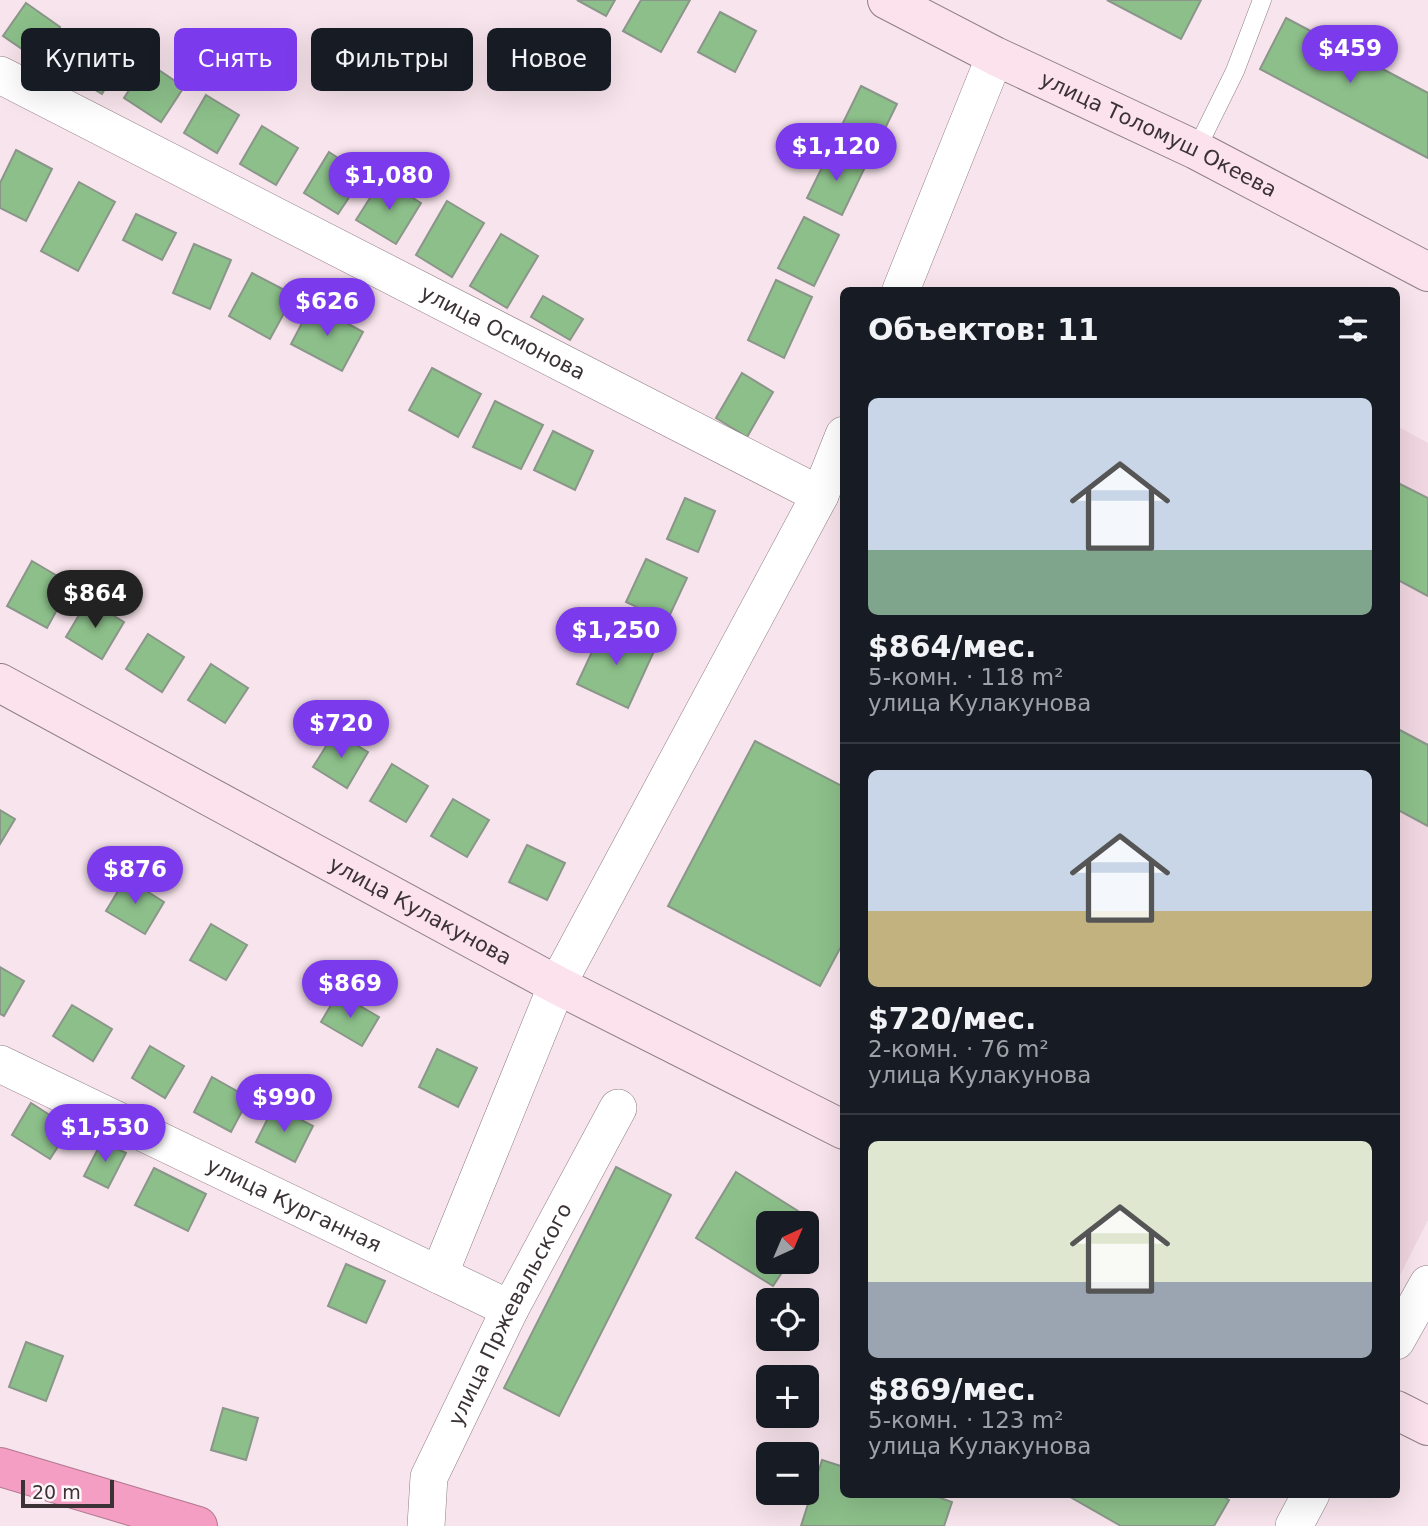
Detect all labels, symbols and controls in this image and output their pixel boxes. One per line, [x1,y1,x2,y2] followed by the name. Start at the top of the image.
[1309,25,1391,85] pin: $459
[21,28,160,91] chip: Купить
[174,28,297,91] chip: Снять
[311,28,473,91] chip: Фильтры
[487,28,611,91] chip: Новое
[1318,35,1382,61] text: $459
[1036,67,1281,202] street label: улица Толомуш Океева
[779,124,893,183] pin: $1,120
[792,133,880,159] text: $1,120
[332,152,446,212] pin: $1,080
[345,162,433,188] text: $1,080
[286,278,368,338] pin: $626
[416,280,589,385] street label: улица Осмонова
[295,288,359,314] text: $626
[1334,310,1372,348] icon: filters
[868,312,1099,347] text: Объектов: 11
[1057,443,1183,569] icon: home
[54,570,136,630] pin: $864
[63,580,127,606] text: $864
[559,608,673,667] pin: $1,250
[572,617,660,643] text: $1,250
[868,629,1037,664] text: $864/мес.
[868,664,1063,690] text: 5-комн. · 118 m²
[868,690,1091,716] text: улица Кулакунова
[300,700,382,760] pin: $720
[309,710,373,736] text: $720
[1057,815,1183,941] icon: home
[94,846,176,906] pin: $876
[325,852,516,970] street label: улица Кулакунова
[103,856,167,882] text: $876
[309,960,391,1020] pin: $869
[318,970,382,996] text: $869
[868,1001,1037,1036] text: $720/мес.
[868,1036,1049,1062] text: 2-комн. · 76 m²
[868,1062,1091,1088] text: улица Кулакунова
[243,1074,325,1134] pin: $990
[252,1084,316,1110] text: $990
[48,1104,162,1164] pin: $1,530
[61,1114,149,1140] text: $1,530
[203,1153,385,1257] street label: улица Курганная
[1057,1186,1183,1312] icon: home
[444,1199,577,1429] street label: улица Пржевальского
[756,1211,819,1274] north arrow
[756,1211,819,1505] map controls
[756,1288,819,1351] button: locate
[756,1365,819,1428] button: +
[868,1372,1037,1407] text: $869/мес.
[868,1407,1063,1433] text: 5-комн. · 123 m²
[868,1433,1091,1459] text: улица Кулакунова
[756,1442,819,1505] button: −
[21,1477,114,1509] scale bar
[32,1481,81,1503] text: 20 m

